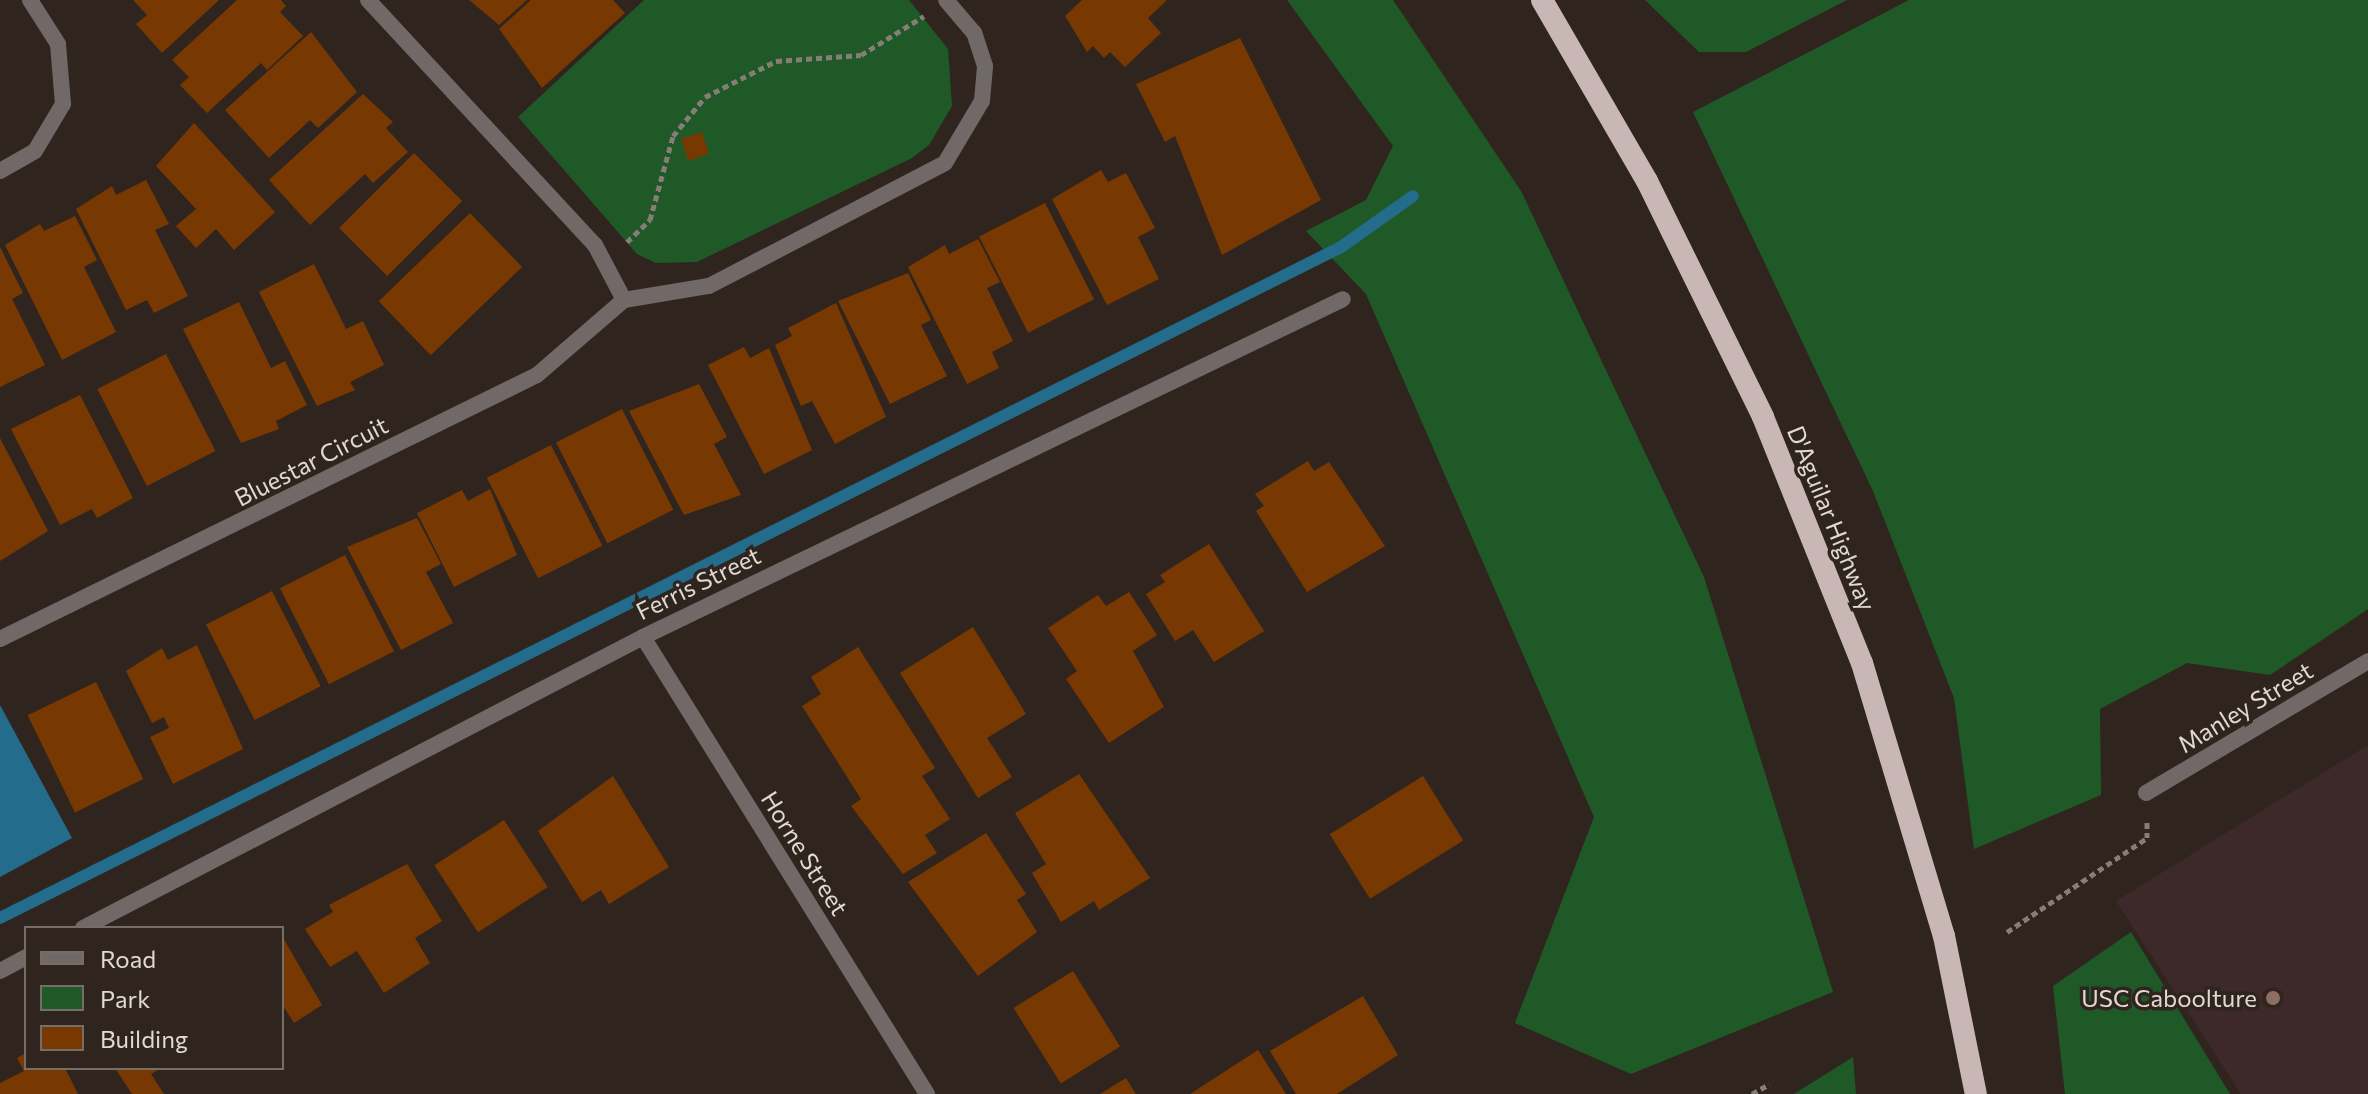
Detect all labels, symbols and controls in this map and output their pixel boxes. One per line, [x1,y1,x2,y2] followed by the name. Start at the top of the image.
[230,410,392,512] street label: Bluestar Circuit
[1782,421,1882,615] street label: D'Aguilar Highway
[631,541,765,625] street label: Ferris Street
[2172,655,2318,759] street label: Manley Street
[755,786,855,920] street label: Horne Street
[24,926,284,1070] legend
[100,944,156,973] text: Road
[100,984,150,1013] text: Park
[2081,984,2257,1012] place label: USC Caboolture
[2264,989,2282,1007] marker: USC Caboolture
[100,1024,188,1053] text: Building

